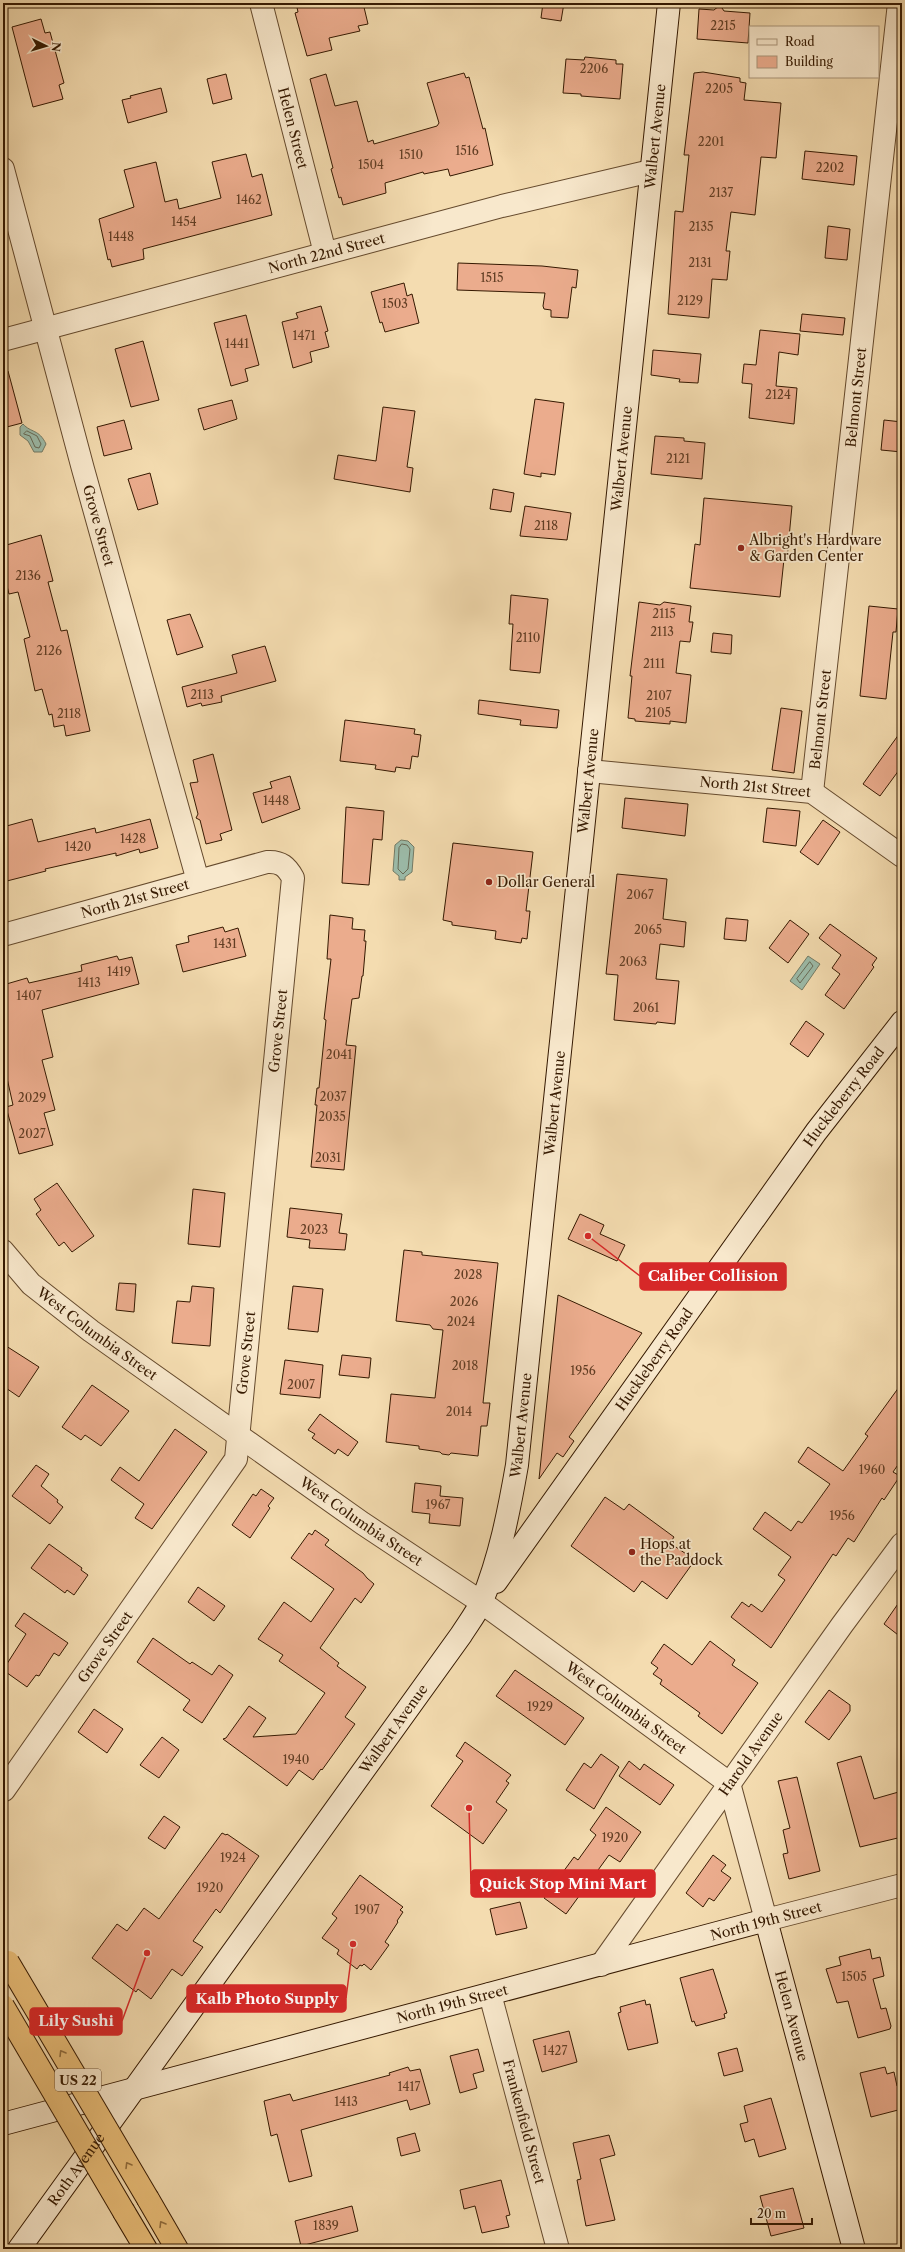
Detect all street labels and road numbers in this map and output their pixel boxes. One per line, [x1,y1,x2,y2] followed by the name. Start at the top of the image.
[641,83,670,191] street label: Walbert Avenue
[274,85,312,171] street label: Helen Street
[266,229,387,277] street label: North 22nd Street
[842,346,870,448] street label: Belmont Street
[607,405,636,513] street label: Walbert Avenue
[79,483,119,568] street label: Grove Street
[806,668,835,770] street label: Belmont Street
[574,727,603,835] street label: Walbert Avenue
[699,772,812,801] street label: North 21st Street
[79,875,191,922] street label: North 21st Street
[265,988,291,1074] street label: Grove Street
[799,1043,888,1150] street label: Huckleberry Road
[540,1050,569,1158] street label: Walbert Avenue
[33,1283,161,1384] street label: West Columbia Street
[612,1304,697,1414] street label: Huckleberry Road
[233,1310,259,1396] street label: Grove Street
[506,1372,536,1480] street label: Walbert Avenue
[295,1472,426,1570] street label: West Columbia Street
[74,1608,136,1686] street label: Grove Street
[561,1657,690,1758] street label: West Columbia Street
[355,1680,432,1778] street label: Walbert Avenue
[715,1708,787,1799] street label: Harold Avenue
[708,1897,824,1944] street label: North 19th Street
[771,1968,812,2063] street label: Helen Avenue
[395,1980,510,2027] street label: North 19th Street
[499,2057,549,2186] street label: Frankenfield Street
[55,2069,101,2091] road number: US 22
[44,2129,109,2209] street label: Roth Avenue

